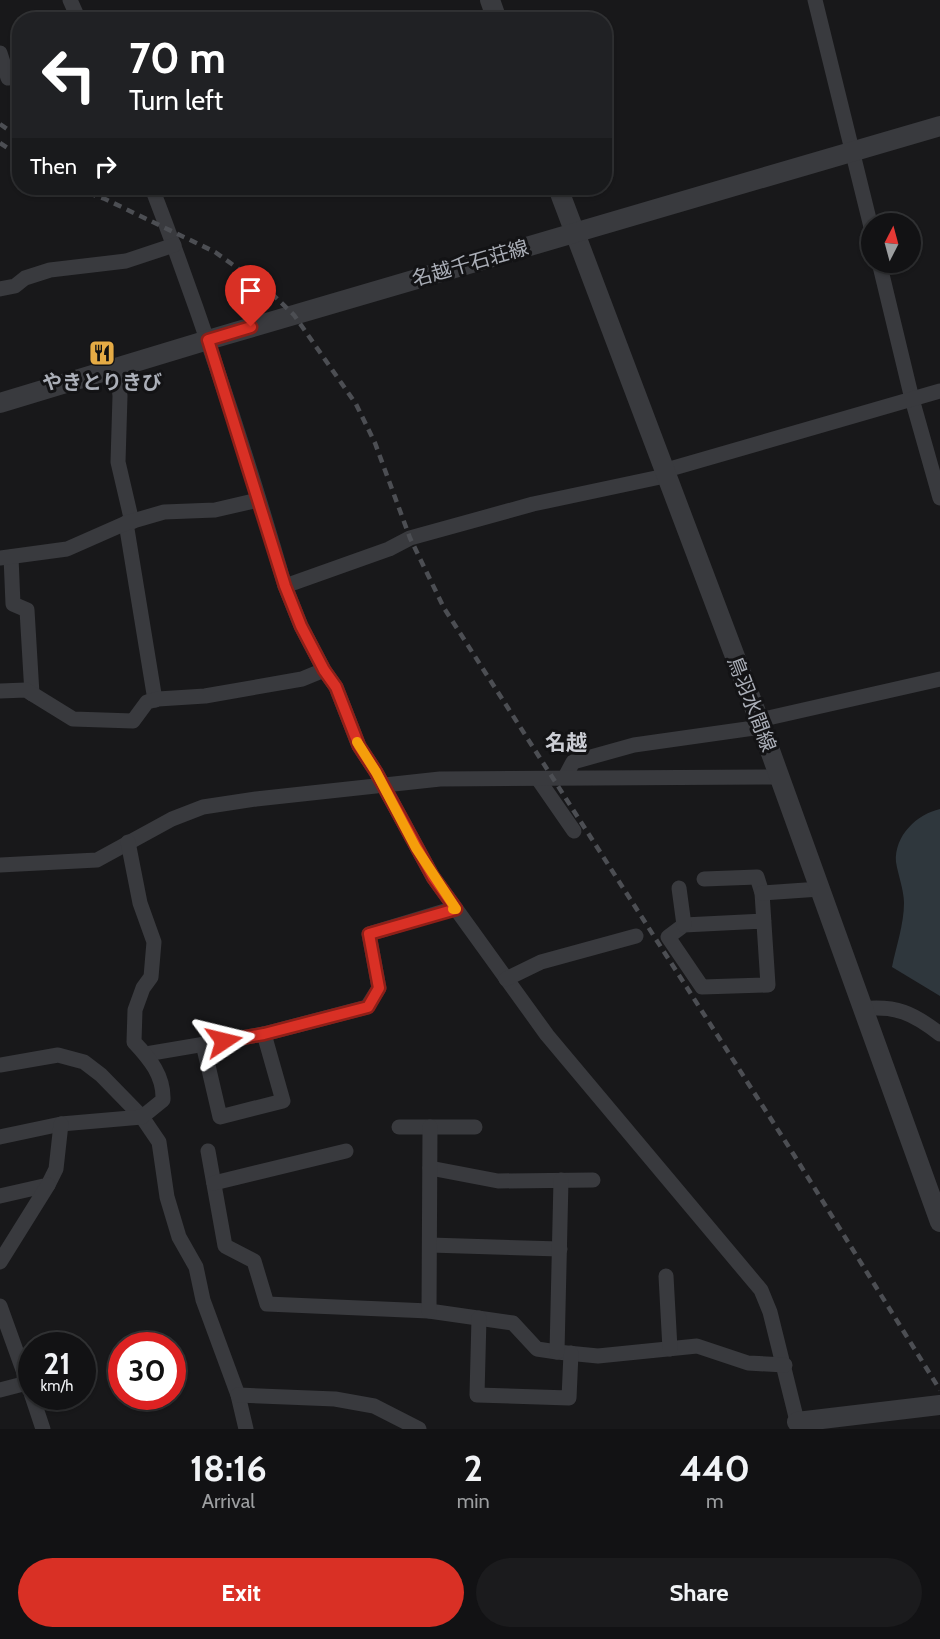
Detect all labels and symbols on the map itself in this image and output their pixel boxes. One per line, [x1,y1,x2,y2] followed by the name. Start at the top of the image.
[861,213,921,273] north arrow
[409,235,531,291] street label: 名越千石荘線
[225,265,276,327] pin
[87,338,117,368] restaurant icon: やきとりきび
[42,370,162,394] place label: やきとりきび
[723,653,781,755] street label: 鳥羽水間線
[545,730,587,755] district label: 名越
[192,1009,256,1073] position arrow
[108,1332,186,1410] speed limit sign: 30

